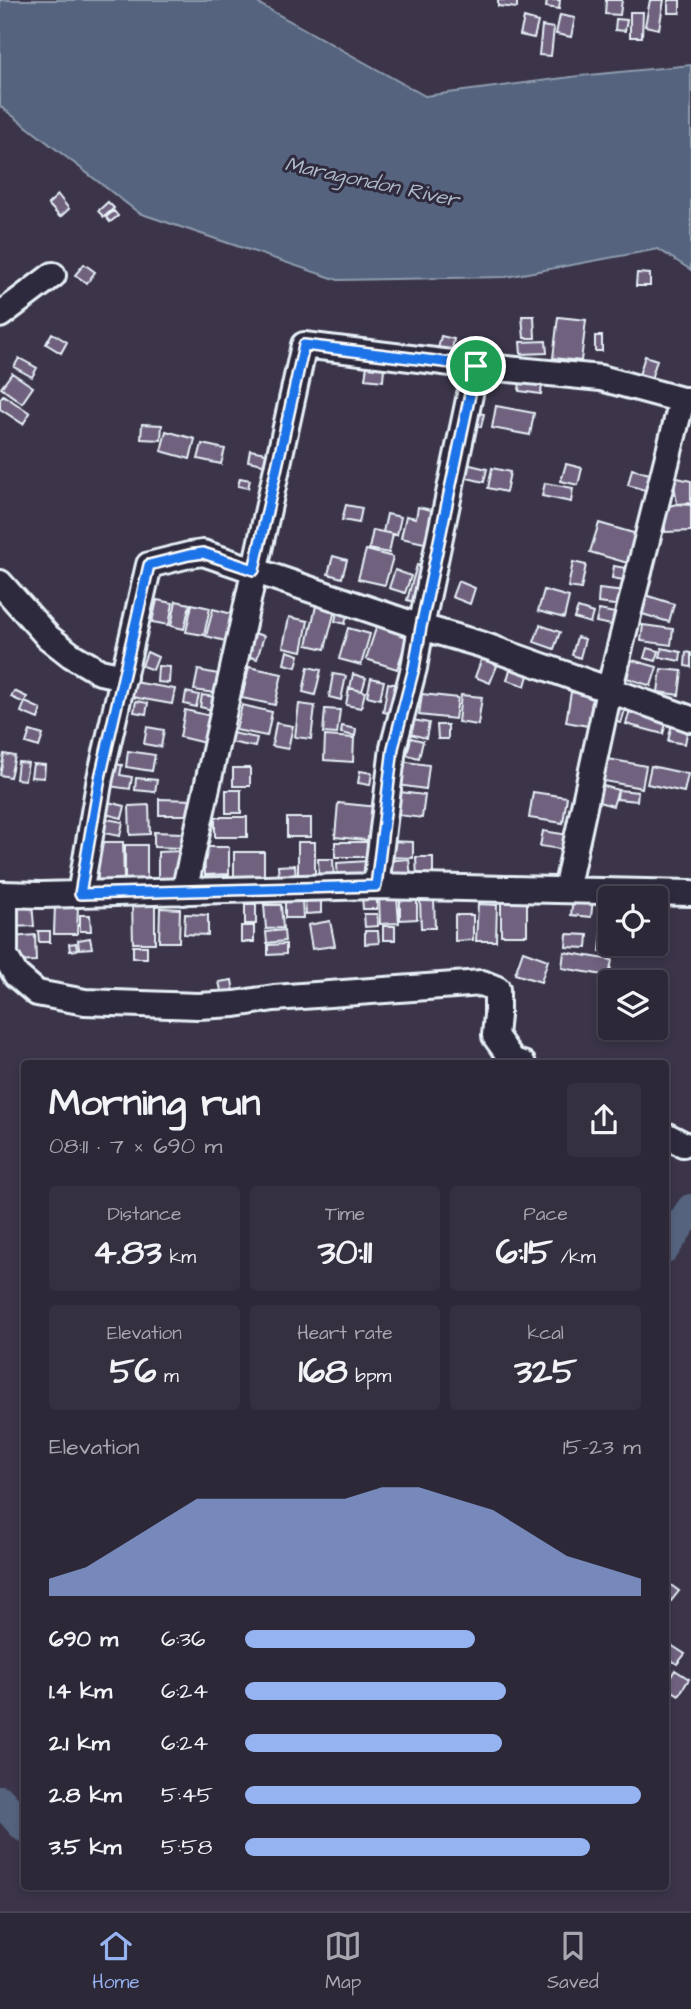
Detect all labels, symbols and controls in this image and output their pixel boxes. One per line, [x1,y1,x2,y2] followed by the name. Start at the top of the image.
[282,149,464,216] water label: Maragondon River
[446,336,506,396] pin
[457,347,495,385] icon: arrive
[598,886,668,1040] map controls
[598,886,668,956] button: locate
[598,970,668,1040] button: layers
[49,1078,261,1130] text: Morning run
[567,1083,641,1157] button: share
[49,1130,222,1162] text: 08:11 · 7 × 690 m
[107,1201,181,1228] text: Distance
[325,1201,365,1228] text: Time
[524,1201,568,1228] text: Pace
[93,1228,162,1277] text: 4.83
[318,1228,372,1277] text: 30:11
[496,1228,553,1277] text: 6:15
[162,1244,196,1271] text: km
[553,1244,596,1271] text: /km
[107,1320,182,1347] text: Elevation
[297,1320,393,1347] text: Heart rate
[527,1320,564,1347] text: kcal
[110,1347,156,1396] text: 56
[299,1347,348,1396] text: 168
[514,1347,577,1396] text: 325
[156,1363,179,1390] text: m
[348,1363,391,1390] text: bpm
[49,1431,140,1463] text: Elevation
[563,1431,641,1463] text: 15–23 m
[49,1623,118,1655] text: 690 m
[161,1623,205,1655] text: 6:36
[49,1675,112,1707] text: 1.4 km
[161,1675,208,1707] text: 6:24
[49,1727,110,1759] text: 2.1 km
[161,1727,208,1759] text: 6:24
[49,1779,122,1811] text: 2.8 km
[161,1779,213,1811] text: 5:45
[49,1831,121,1863] text: 3.5 km
[161,1831,212,1863] text: 5:58
[92,1927,140,1996] tab: Home
[324,1927,362,1996] tab: Map
[547,1927,599,1996] tab: Saved

